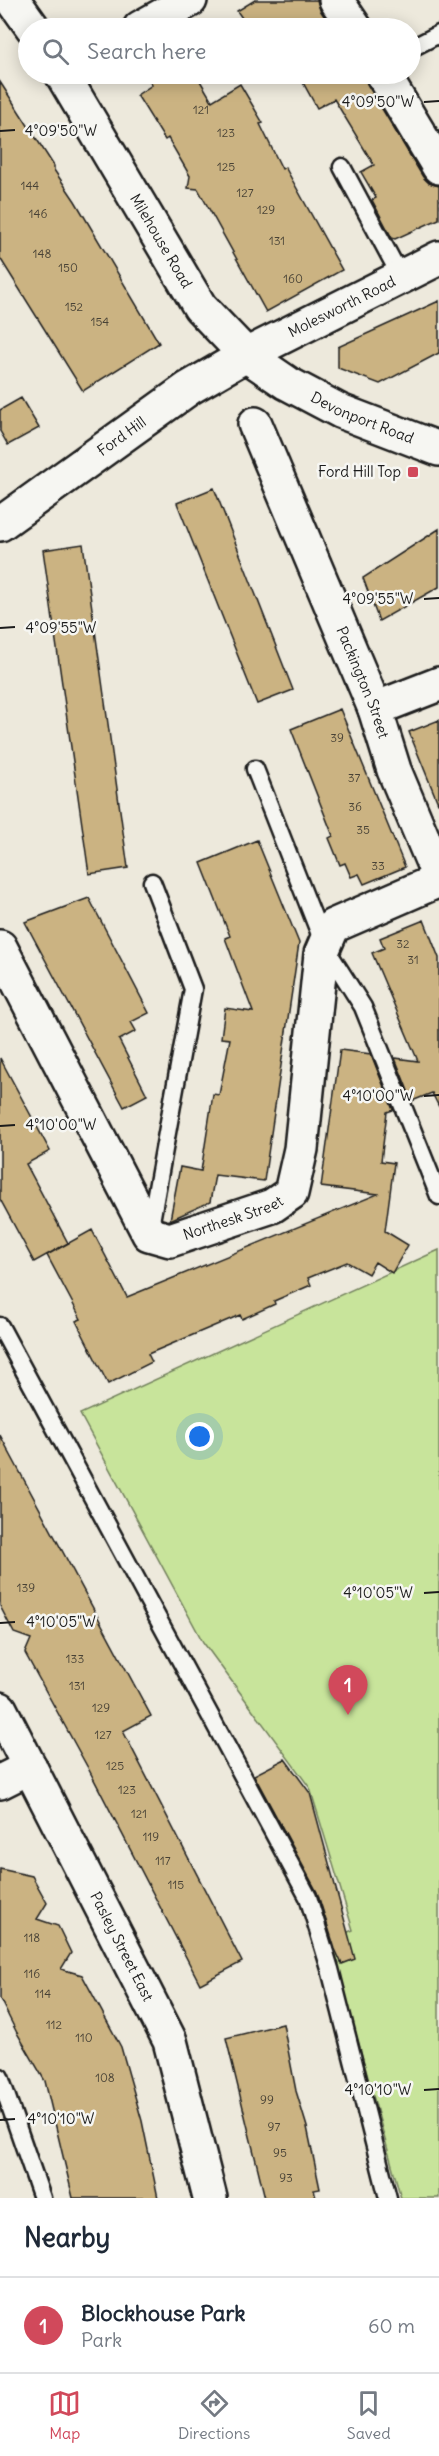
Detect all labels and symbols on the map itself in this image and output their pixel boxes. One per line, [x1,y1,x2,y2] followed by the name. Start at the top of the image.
[342,92,415,111] text: 4°09'50"W
[193,102,209,117] house number: 121
[25,121,98,140] text: 4°09'50"W
[217,125,235,140] house number: 123
[217,159,235,174] house number: 125
[21,178,39,193] house number: 144
[236,185,254,200] house number: 127
[126,190,197,291] street label: Milehouse Road
[257,202,275,217] house number: 129
[29,206,47,221] house number: 146
[269,233,285,248] house number: 131
[33,246,51,261] house number: 148
[58,260,78,275] house number: 150
[283,271,303,286] house number: 160
[285,271,399,341] street label: Molesworth Road
[65,299,84,314] house number: 152
[91,314,109,329] house number: 154
[308,387,417,447] street label: Devonport Road
[93,412,150,460] street label: Ford Hill
[318,462,401,481] place label: Ford Hill Top
[406,465,420,479] marker: Ford Hill Top
[342,589,414,608] text: 4°09'55"W
[25,618,97,637] text: 4°09'55"W
[332,623,394,740] street label: Packington Street
[330,730,344,745] house number: 39
[348,770,360,785] house number: 37
[348,799,362,814] house number: 36
[356,822,370,837] house number: 35
[371,858,385,873] house number: 33
[396,936,410,951] house number: 32
[407,952,419,967] house number: 31
[343,1086,414,1105] text: 4°10'00"W
[26,1115,97,1134] text: 4°10'00"W
[181,1191,287,1244] street label: Northesk Street
[185,1422,214,1451] your location
[17,1580,35,1595] house number: 139
[343,1583,413,1602] text: 4°10'05"W
[26,1612,96,1631] text: 4°10'05"W
[66,1651,84,1666] house number: 133
[328,1666,368,1715] pin: 1
[69,1678,85,1693] house number: 131
[92,1700,110,1715] house number: 129
[94,1727,112,1742] house number: 127
[106,1758,124,1773] house number: 125
[118,1782,136,1797] house number: 123
[131,1806,147,1821] house number: 121
[143,1829,159,1844] house number: 119
[155,1853,171,1868] house number: 117
[168,1877,184,1892] house number: 115
[86,1889,158,2004] street label: Pasley Street East
[24,1930,40,1945] house number: 118
[24,1966,40,1981] house number: 116
[35,1986,51,2001] house number: 114
[46,2017,62,2032] house number: 112
[75,2030,93,2045] house number: 110
[95,2070,115,2085] house number: 108
[345,2080,412,2099] text: 4°10'10"W
[260,2092,274,2107] house number: 99
[28,2109,95,2128] text: 4°10'10"W
[268,2119,281,2134] house number: 97
[273,2145,287,2160] house number: 95
[279,2170,293,2185] house number: 93

